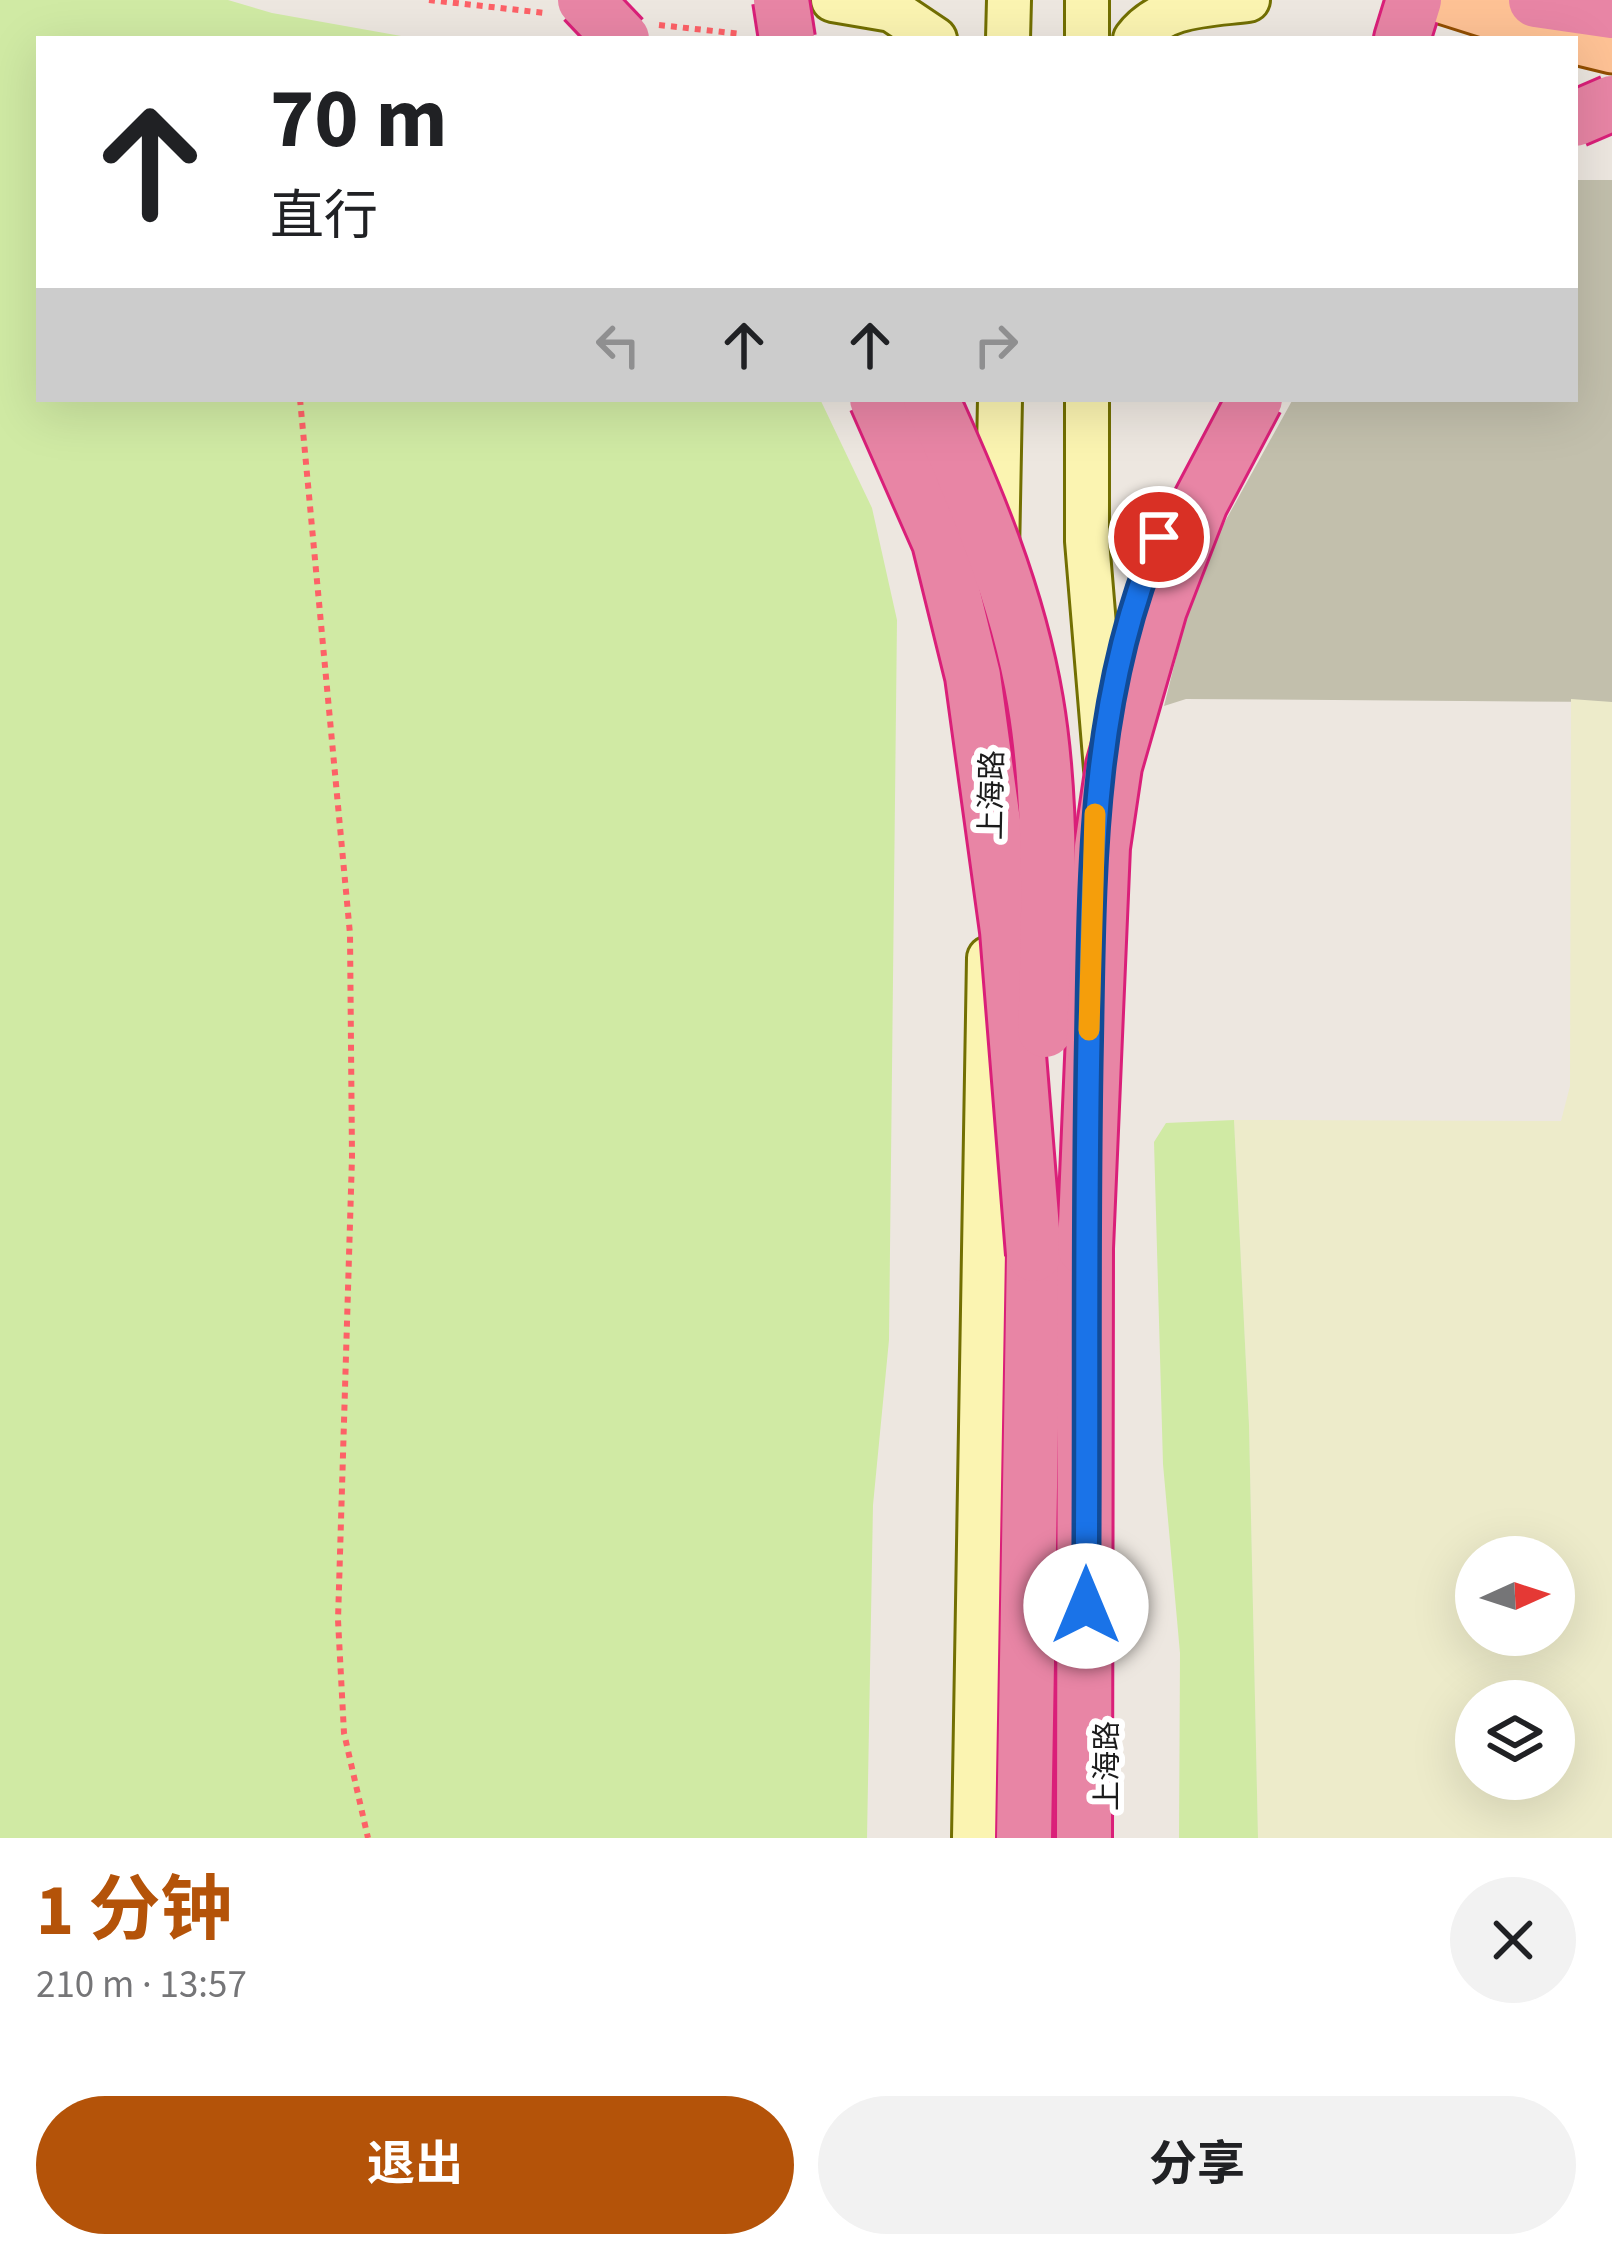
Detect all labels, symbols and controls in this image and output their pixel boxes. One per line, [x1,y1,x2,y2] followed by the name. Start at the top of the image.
[270,60,448,180] text: 70 m
[72,84,228,240] icon: ahead
[270,179,378,256] text: 直行
[585,312,651,378] icon: left
[711,312,777,378] icon: ahead
[837,312,903,378] icon: ahead
[963,312,1029,378] icon: right
[1108,486,1210,588] pin
[1126,504,1192,570] icon: arrive
[970,750,1014,840] street label: 上海路
[1455,1536,1575,1656] north arrow
[1455,1536,1575,1800] map controls
[1023,1543,1149,1669] position arrow
[1455,1680,1575,1800] button: layers
[1086,1721,1129,1811] street label: 上海路
[36,1860,232,1963] text: 1 分钟
[1450,1877,1576,2003] button: close
[36,1957,247,2013] text: 210 m · 13:57
[36,2096,794,2234] button: 退出
[818,2096,1576,2234] button: 分享

